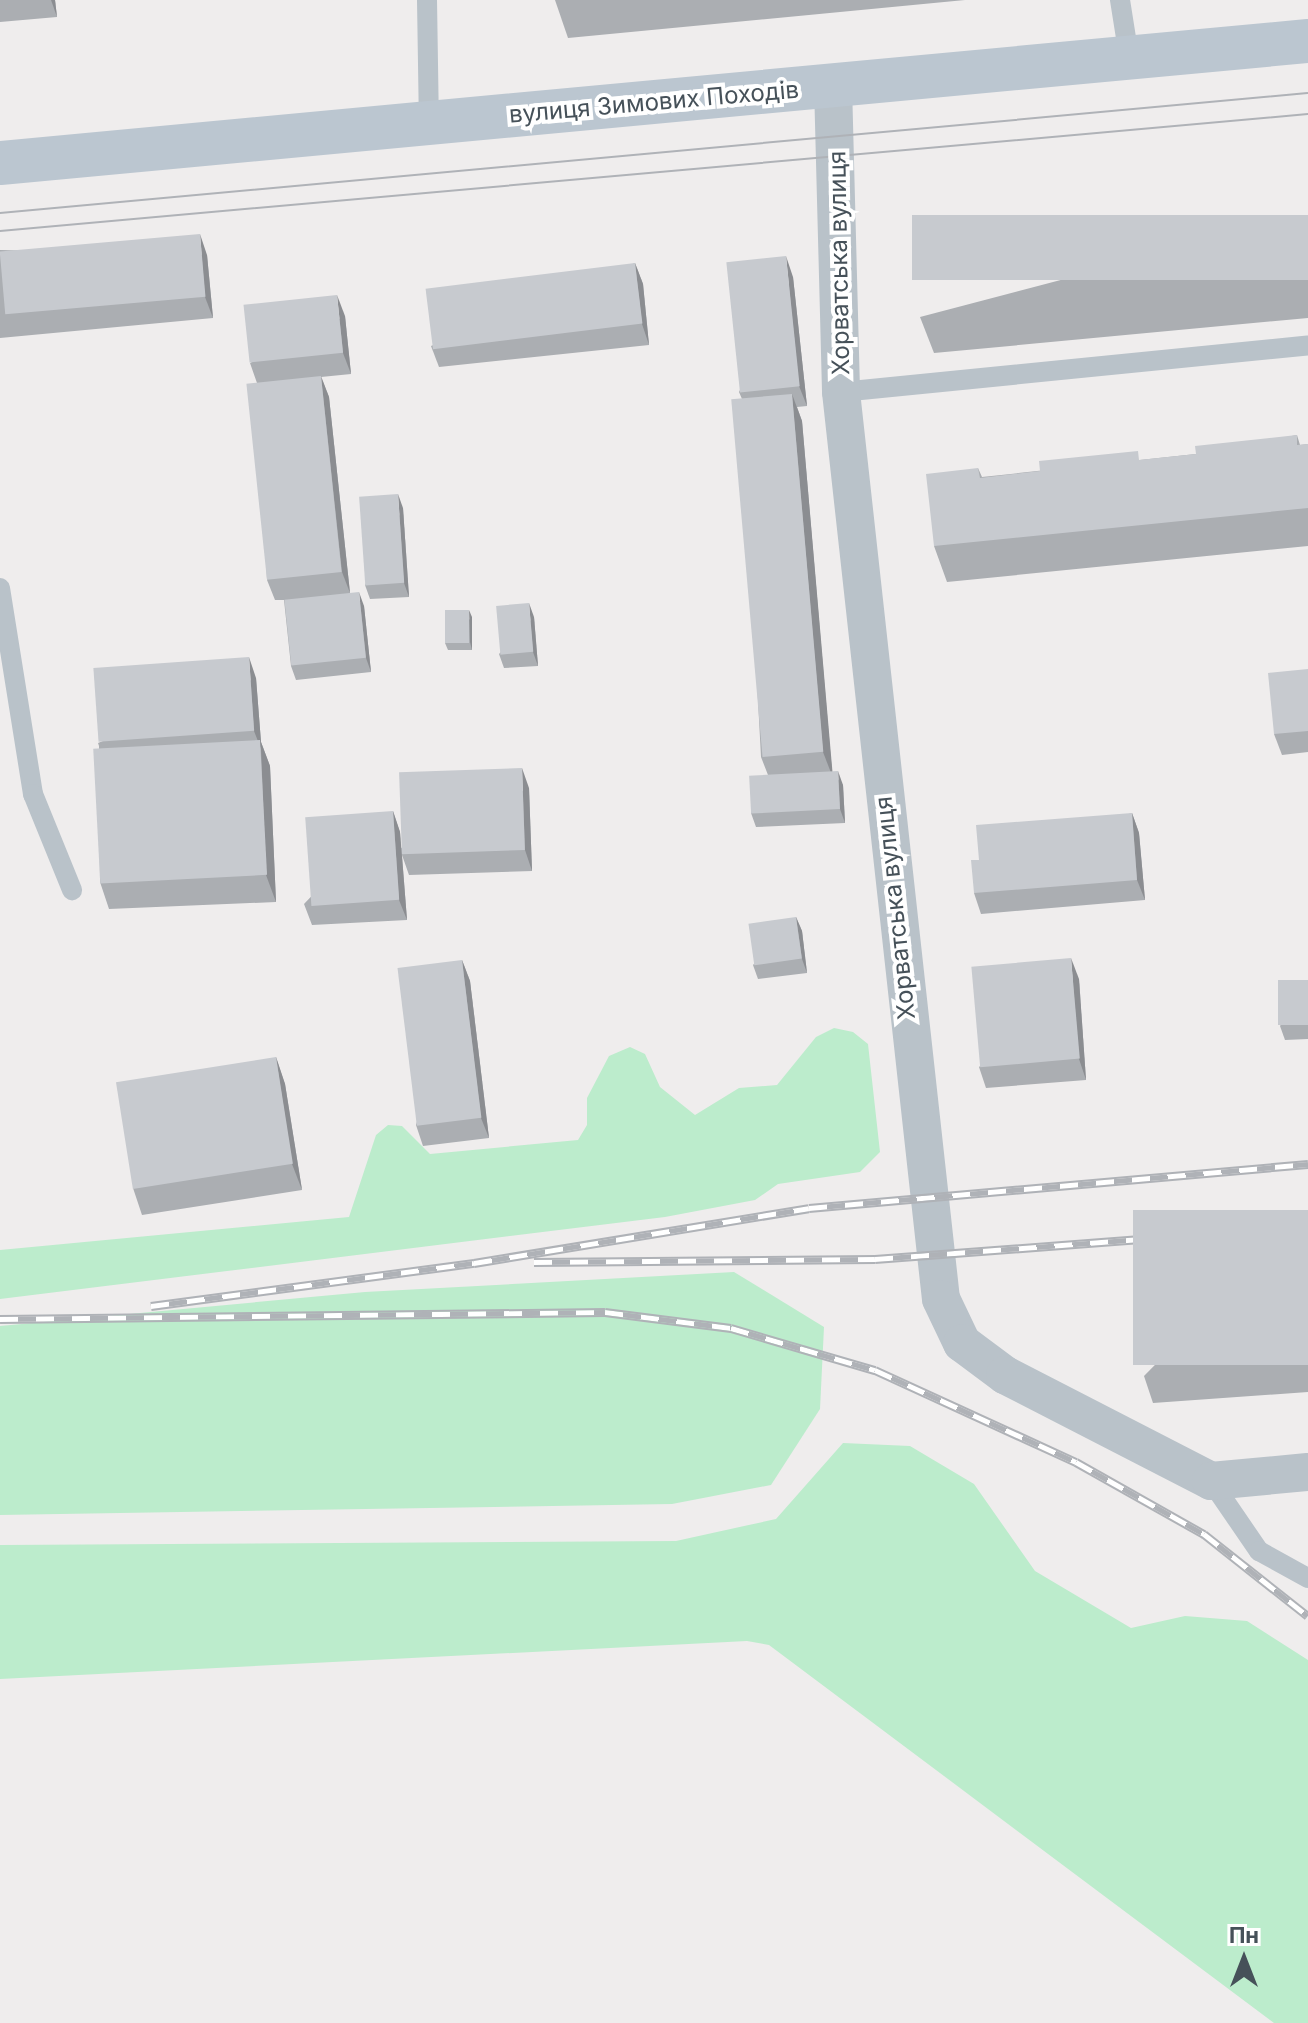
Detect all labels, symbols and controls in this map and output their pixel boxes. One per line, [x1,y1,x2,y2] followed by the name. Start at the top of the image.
[508,75,800,129] street label: вулиця Зимових Походів
[823,151,855,375] street label: Хорватська вулиця
[869,795,921,1021] street label: Хорватська вулиця
[1204,1919,1284,1999] north arrow
[1229,1922,1259,1948] text: Пн

